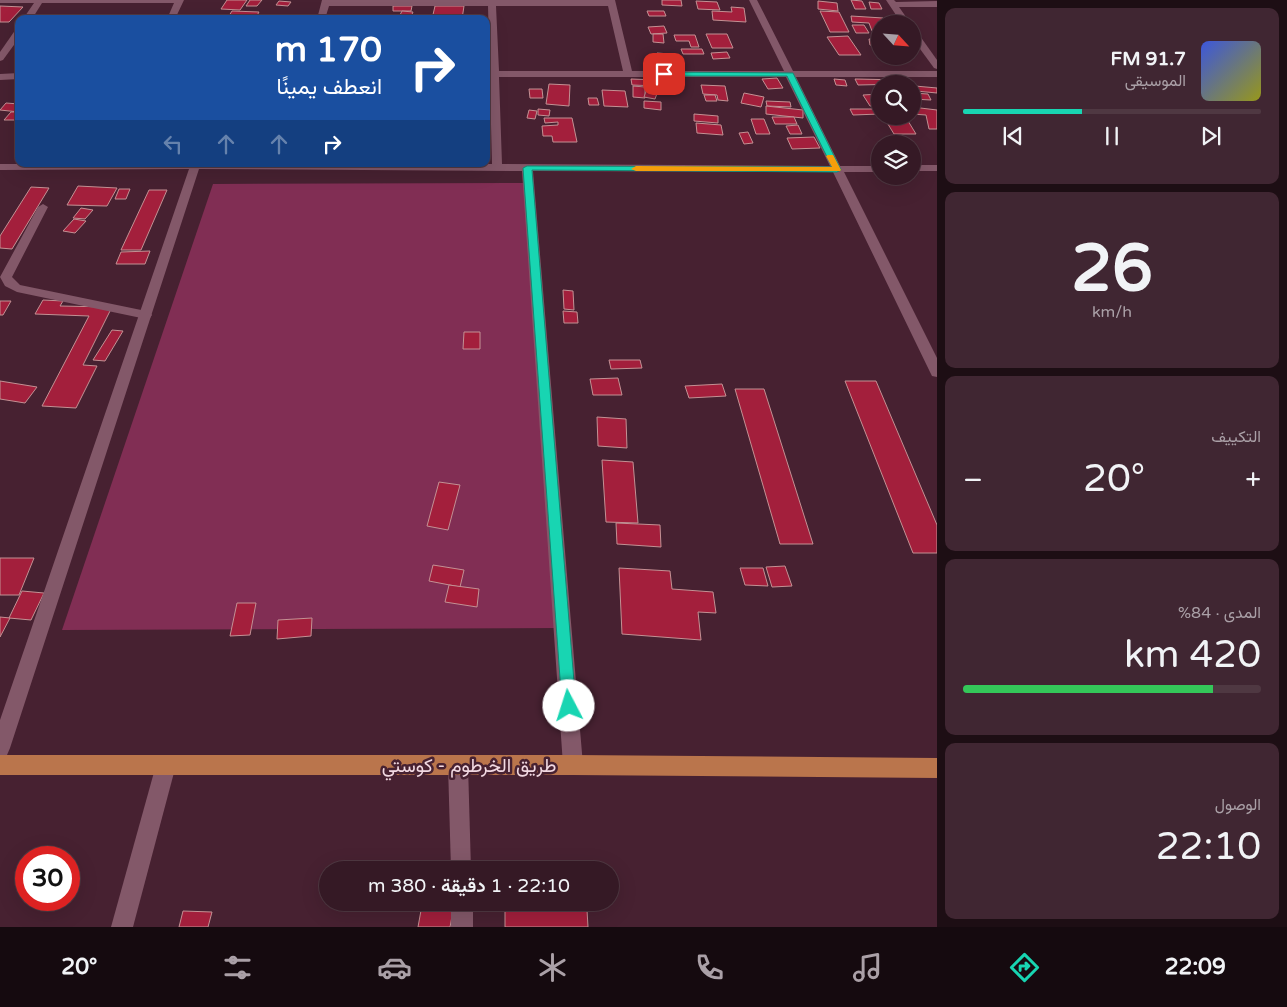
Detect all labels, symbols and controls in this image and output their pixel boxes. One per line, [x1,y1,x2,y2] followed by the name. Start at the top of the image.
[871,15,921,65] north arrow
[871,15,921,185] map controls
[275,29,382,71] text: 170 m
[400,35,465,100] icon: right
[1111,48,1186,70] text: 91.7 FM
[643,53,685,95] pin
[650,60,678,88] icon: arrive
[1125,71,1186,91] text: الموسيقى
[276,74,382,100] text: انعطف يمينًا
[871,75,921,125] button: search
[999,122,1027,150] icon: previous
[1098,122,1126,150] icon: pause
[1197,122,1225,150] icon: next
[159,130,187,158] icon: left
[212,130,240,158] icon: ahead
[265,130,293,158] icon: ahead
[318,130,346,158] icon: right
[871,135,921,185] button: layers
[1071,230,1153,309] text: 26
[1092,302,1132,322] text: km/h
[1211,427,1261,447] text: التكييف
[1083,456,1145,502] text: 20°
[963,463,983,497] text: −
[1245,463,1261,497] text: +
[1178,603,1261,623] text: المدى · 84%
[1124,632,1261,678] text: 420 km
[542,679,594,731] position arrow
[382,755,556,781] street label: طريق الخرطوم - كوستي
[1215,795,1261,815] text: الوصول
[1156,824,1261,870] text: 22:10
[15,846,80,911] speed limit sign: 30
[368,875,570,897] text: 22:10 · 1 دقيقة · 380 m
[220,950,255,985] icon: filters
[377,950,412,985] icon: car
[535,950,570,985] icon: climate
[692,950,727,985] icon: phone
[850,950,885,985] icon: music
[1007,950,1042,985] icon: directions
[61,954,97,980] text: 20°
[1165,954,1226,980] text: 22:09

